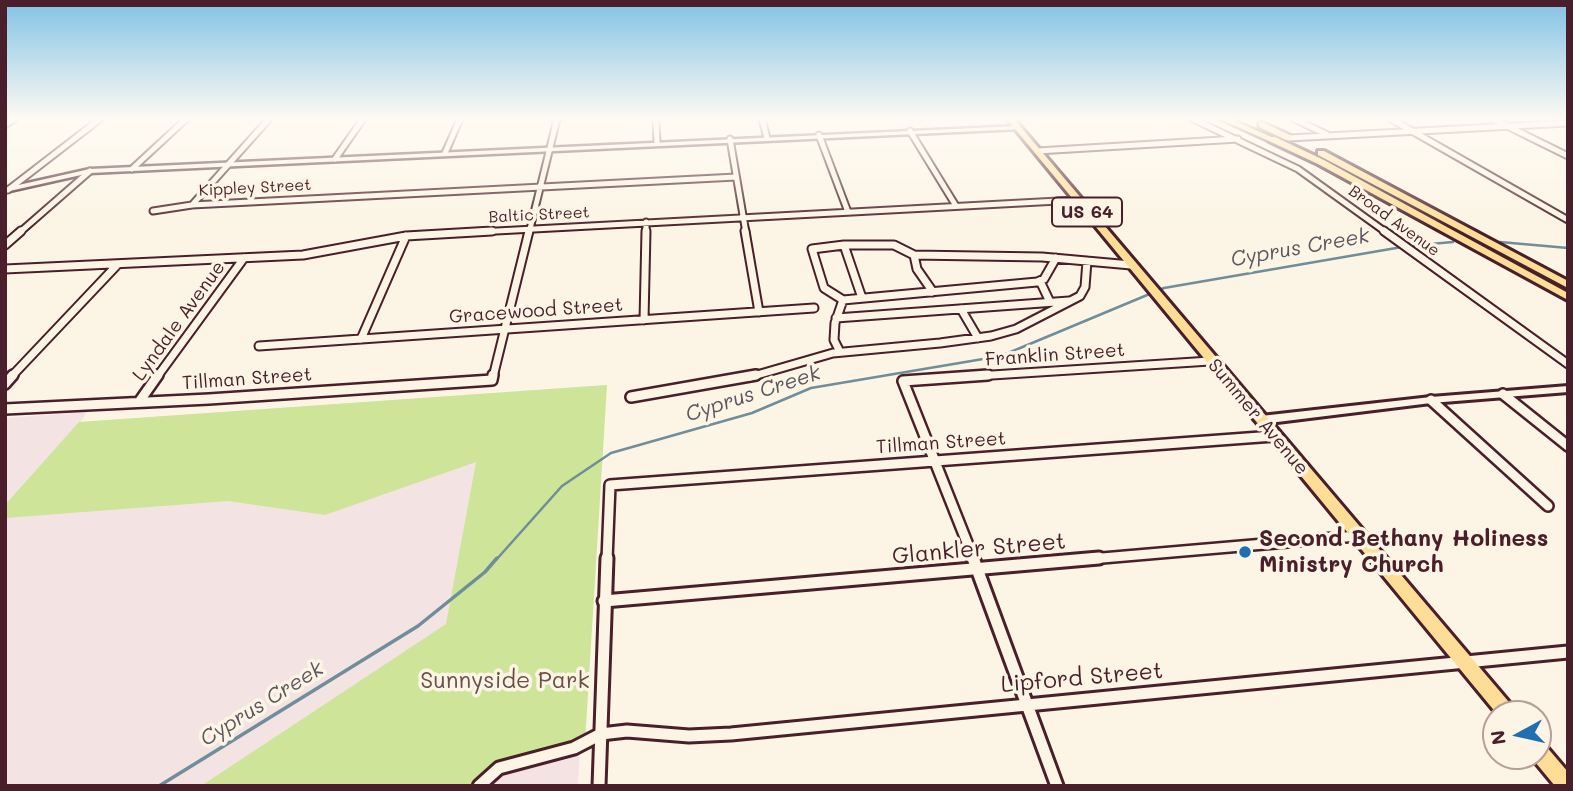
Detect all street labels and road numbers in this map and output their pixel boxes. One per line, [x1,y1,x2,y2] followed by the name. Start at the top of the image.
[198,175,312,201] street label: Kippley Street
[1345,181,1443,261] street label: Broad Avenue
[1052,197,1122,226] road number: US 64
[488,203,590,227] street label: Baltic Street
[128,257,230,385] street label: Lyndale Avenue
[448,294,624,328] street label: Gracewood Street
[984,339,1126,371] street label: Franklin Street
[1203,354,1313,480] street label: Summer Avenue
[181,363,313,395] street label: Tillman Street
[875,427,1007,459] street label: Tillman Street
[891,528,1067,570] street label: Glankler Street
[1000,657,1164,699] street label: Lipford Street

